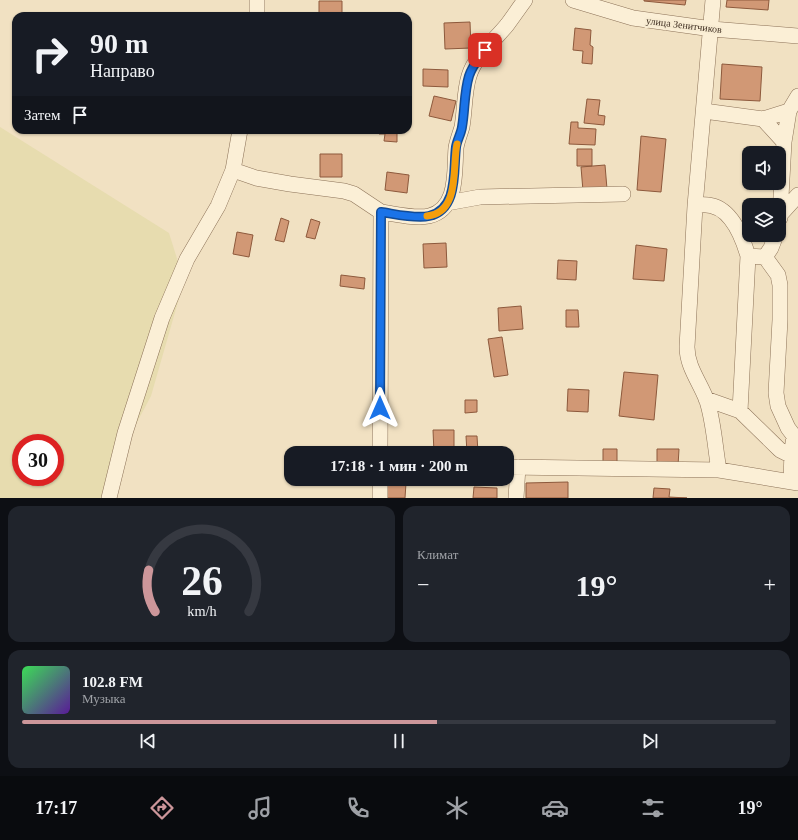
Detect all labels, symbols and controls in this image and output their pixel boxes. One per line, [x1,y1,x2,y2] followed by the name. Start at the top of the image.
[646,15,723,35] street label: улица Зенитчиков
[24,28,76,80] icon: right
[90,28,148,59] text: 90 m
[468,33,502,67] pin
[474,39,496,61] icon: arrive
[90,61,155,81] text: Направо
[69,104,91,126] icon: arrive
[24,107,61,123] text: Затем
[742,146,786,242] map controls
[742,146,786,190] button: sound
[742,198,786,242] button: layers
[359,387,401,429] position arrow
[12,434,64,486] speed limit sign: 30
[330,458,468,474] text: 17:18 · 1 мин · 200 m
[417,547,458,562] text: Климат
[181,558,222,604] text: 26
[576,569,618,602] text: 19°
[417,572,429,597] text: −
[764,572,776,597] text: +
[187,603,216,619] text: km/h
[82,674,143,690] text: 102.8 FM
[82,691,126,706] text: Музыка
[137,730,159,752] icon: previous
[388,730,410,752] icon: pause
[639,730,661,752] icon: next
[148,794,176,822] icon: directions
[246,794,274,822] icon: music
[344,794,372,822] icon: phone
[443,794,471,822] icon: climate
[541,794,569,822] icon: car
[639,794,667,822] icon: filters
[35,798,77,818] text: 17:17
[738,798,763,818] text: 19°

